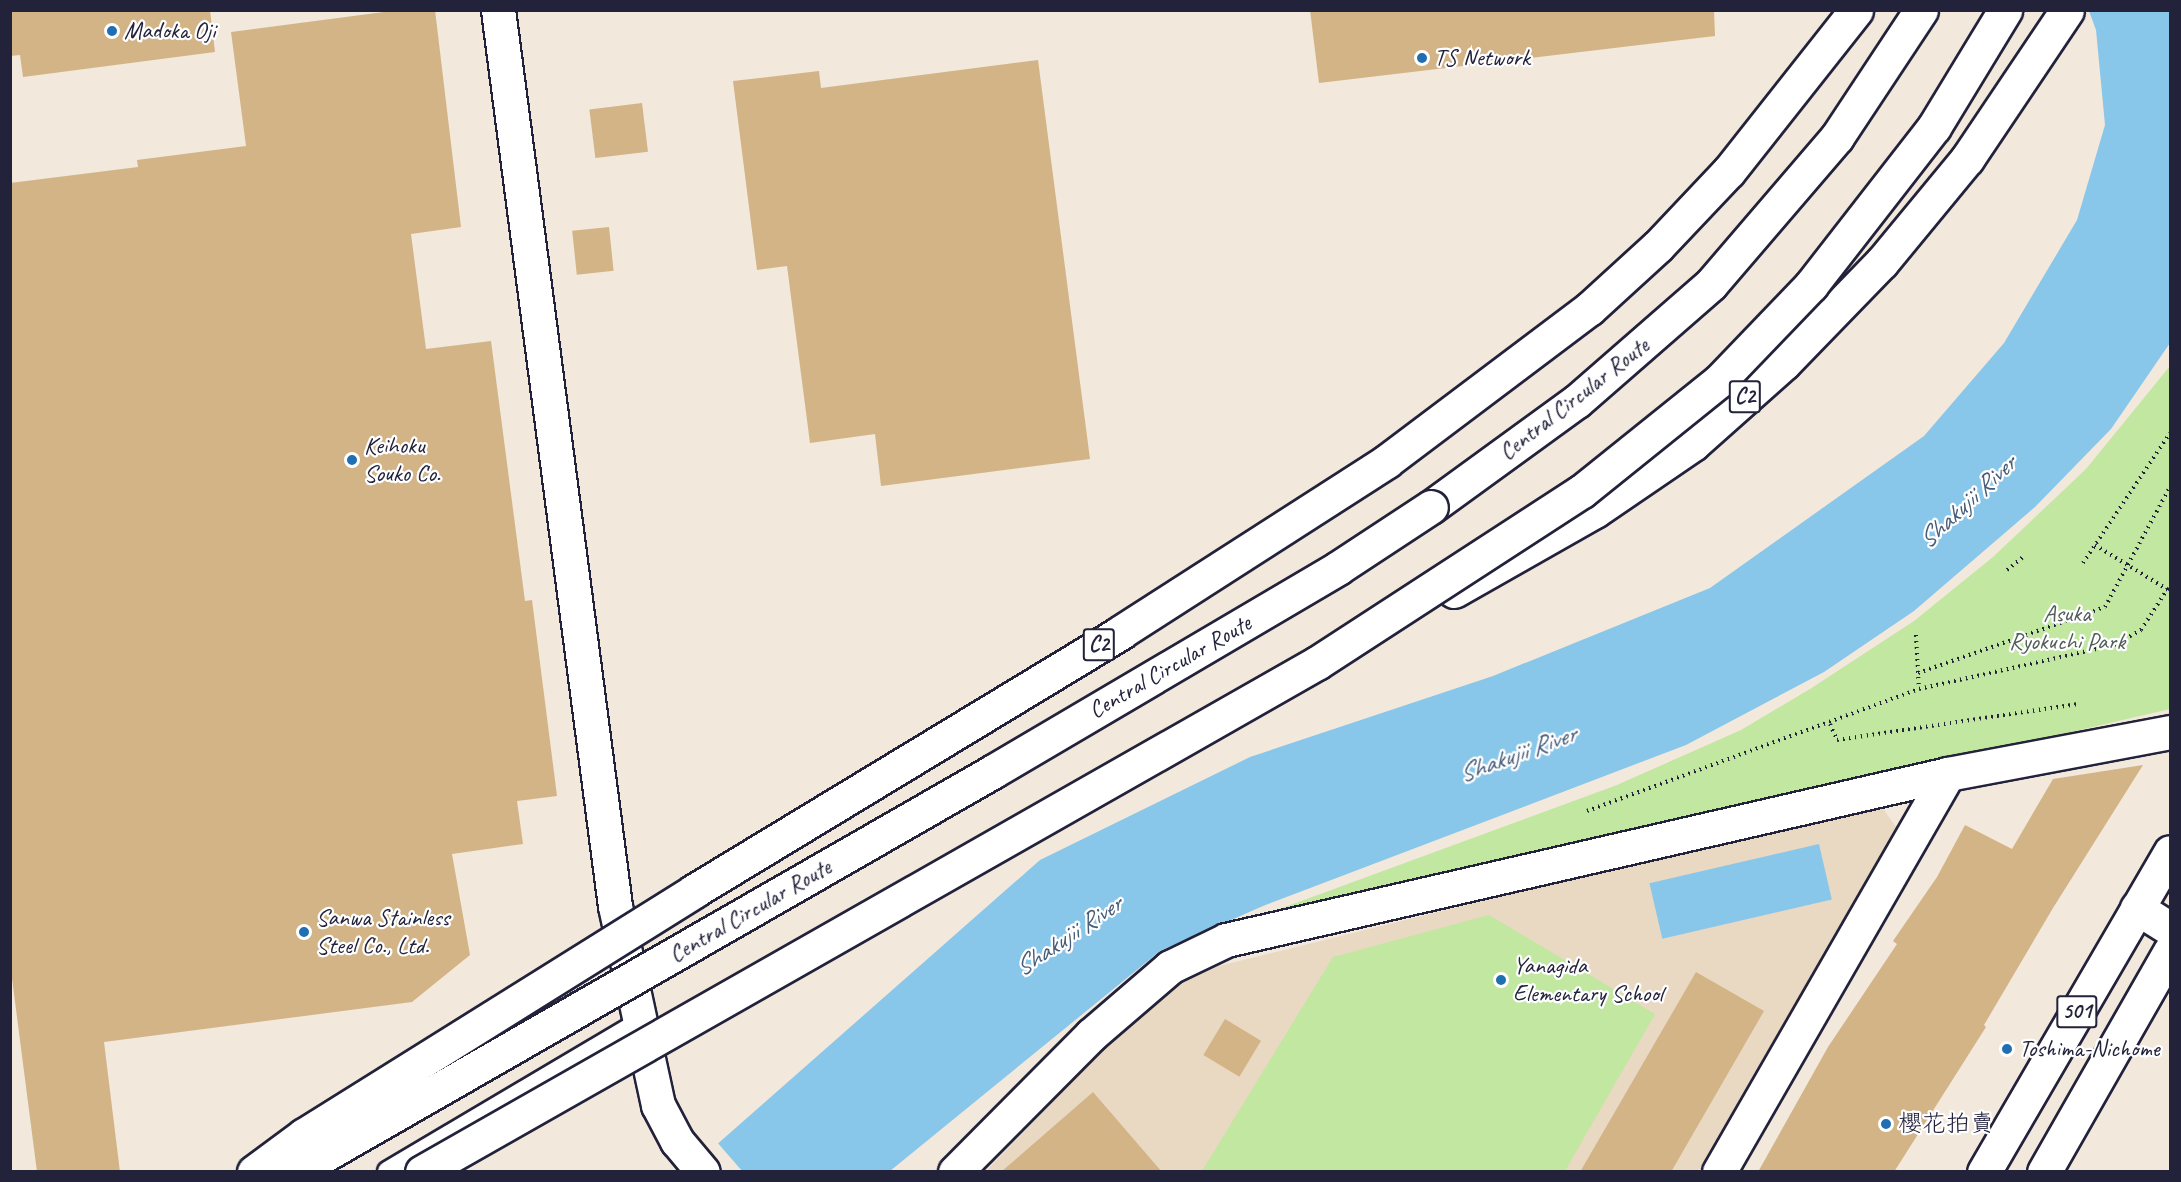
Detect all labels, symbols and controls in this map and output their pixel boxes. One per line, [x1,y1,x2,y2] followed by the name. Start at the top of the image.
[124,17,216,45] place label: Madoka Oji
[105,24,119,38] marker: Madoka Oji
[1434,44,1531,72] place label: TS Network
[1415,51,1429,65] marker: TS Network
[1493,332,1655,466] street label: Central Circular Route
[1728,378,1762,416] road number: C2
[364,432,440,488] place label: Keihoku Souko Co.
[1912,449,2022,555] water label: Shakujii River
[345,453,359,467] marker: Keihoku Souko Co.
[2009,600,2125,656] park label: Asuka Ryokuchi Park
[1084,609,1256,725] street label: Central Circular Route
[1082,626,1116,664] road number: C2
[1454,718,1580,790] water label: Shakujii River
[664,853,836,969] street label: Central Circular Route
[1008,889,1128,983] water label: Shakujii River
[316,904,451,960] place label: Sanwa Stainless Steel Co., Ltd.
[297,925,311,939] marker: Sanwa Stainless Steel Co., Ltd.
[1513,952,1663,1008] place label: Yanagida Elementary School
[1494,973,1508,987] marker: Yanagida Elementary School
[2056,993,2098,1031] road number: 501
[2019,1035,2159,1063] place label: Toshima-Nichome
[2000,1042,2014,1056] marker: Toshima-Nichome
[1898,1110,1994,1138] place label: 櫻花拍賣
[1879,1117,1893,1131] marker: 櫻花拍賣

